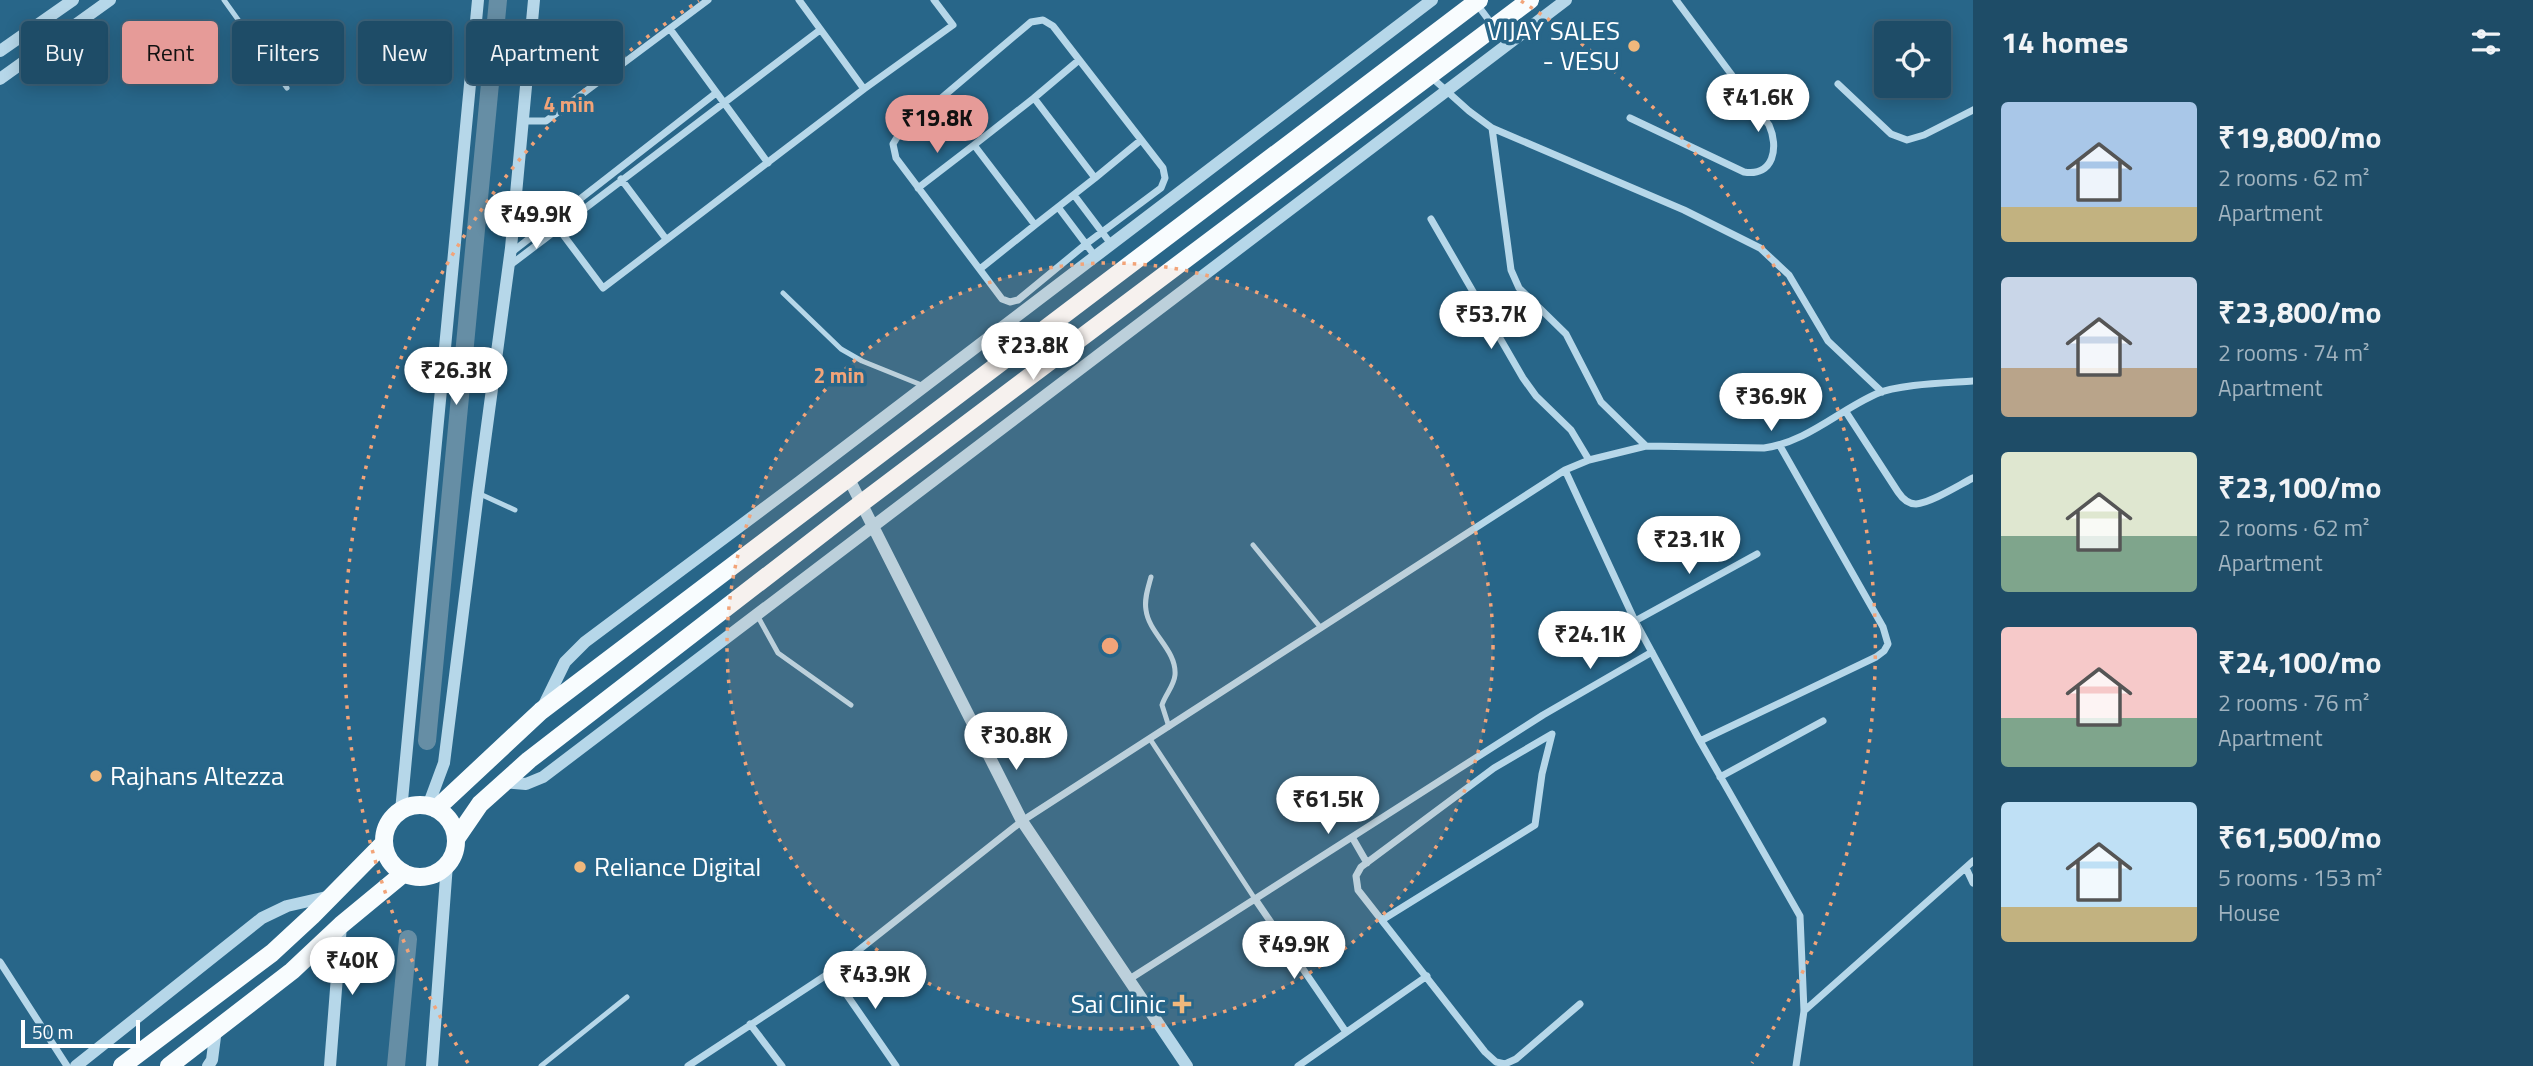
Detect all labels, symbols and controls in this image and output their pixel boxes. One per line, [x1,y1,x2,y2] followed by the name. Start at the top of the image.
[1487,11,1620,80] place label: VIJAY SALES - VESU
[2001,19,2128,65] text: 14 homes
[21,21,108,84] chip: Buy
[122,21,218,84] chip: Rent
[232,21,344,84] chip: Filters
[358,21,452,84] chip: New
[466,21,623,84] chip: Apartment
[1874,21,1951,98] map controls
[1874,21,1951,98] button: locate
[2467,23,2505,61] icon: filters
[1626,38,1642,54] marker: VIJAY SALES - VESU
[1701,74,1815,134] pin: ₹41.6K
[1722,79,1794,114] text: ₹41.6K
[543,88,595,120] text: 4 min
[880,96,994,155] pin: ₹19.8K
[901,100,973,135] text: ₹19.8K
[2218,114,2382,160] text: ₹19,800/mo
[2057,130,2141,214] icon: home
[2218,160,2369,195] text: 2 rooms · 62 m²
[479,191,593,251] pin: ₹49.9K
[2218,195,2323,230] text: Apartment
[500,196,572,231] text: ₹49.9K
[2218,289,2382,335] text: ₹23,800/mo
[1434,292,1548,351] pin: ₹53.7K
[1455,296,1527,331] text: ₹53.7K
[2057,305,2141,389] icon: home
[976,322,1090,382] pin: ₹23.8K
[997,327,1069,362] text: ₹23.8K
[2218,335,2369,370] text: 2 rooms · 74 m²
[399,348,513,407] pin: ₹26.3K
[420,352,492,387] text: ₹26.3K
[813,359,865,391] text: 2 min
[2218,370,2323,405] text: Apartment
[1714,374,1828,433] pin: ₹36.9K
[1735,378,1807,413] text: ₹36.9K
[2218,464,2382,510] text: ₹23,100/mo
[2057,480,2141,564] icon: home
[2218,510,2369,545] text: 2 rooms · 62 m²
[1632,516,1746,576] pin: ₹23.1K
[1653,521,1725,556] text: ₹23.1K
[2218,545,2323,580] text: Apartment
[1533,612,1647,671] pin: ₹24.1K
[1554,616,1626,651] text: ₹24.1K
[1098,634,1122,658] centre of rings
[2218,639,2382,685] text: ₹24,100/mo
[2057,655,2141,739] icon: home
[2218,685,2369,720] text: 2 rooms · 76 m²
[959,712,1073,772] pin: ₹30.8K
[980,717,1052,752] text: ₹30.8K
[2218,720,2323,755] text: Apartment
[110,756,284,795] place label: Rajhans Altezza
[88,768,104,784] marker: Rajhans Altezza
[1271,776,1385,836] pin: ₹61.5K
[1292,781,1364,816] text: ₹61.5K
[2218,814,2382,860] text: ₹61,500/mo
[2057,830,2141,914] icon: home
[594,847,761,886] place label: Reliance Digital
[572,859,588,875] marker: Reliance Digital
[2218,860,2382,895] text: 5 rooms · 153 m²
[2218,895,2280,930] text: House
[1237,922,1351,981] pin: ₹49.9K
[1258,926,1330,961] text: ₹49.9K
[311,937,393,997] pin: ₹40K
[326,942,378,977] text: ₹40K
[818,951,932,1011] pin: ₹43.9K
[839,956,911,991] text: ₹43.9K
[1071,984,1166,1023] place label: Sai Clinic
[1172,994,1192,1014] marker: Sai Clinic
[21,1017,140,1049] scale bar
[32,1017,73,1046] text: 50 m

